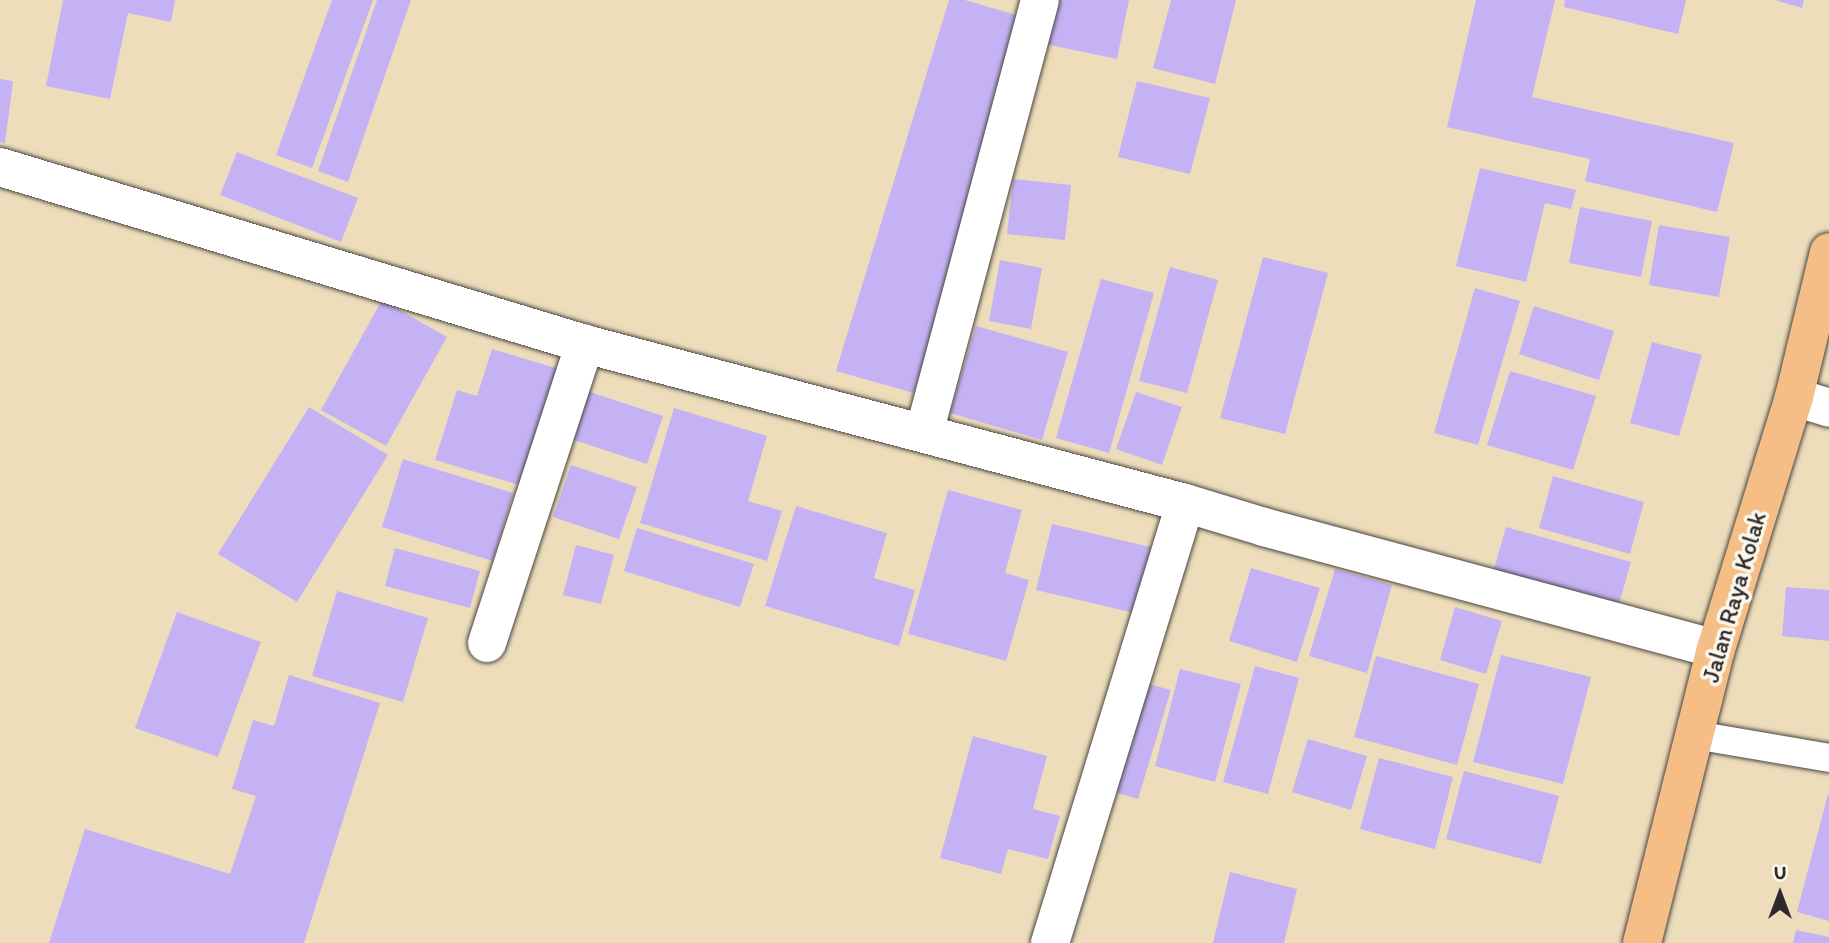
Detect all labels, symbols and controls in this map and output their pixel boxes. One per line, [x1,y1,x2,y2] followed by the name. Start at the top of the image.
[1696,509,1772,685] street label: Jalan Raya Kolak
[1745,859,1815,929] north arrow
[1774,861,1786,884] text: U

